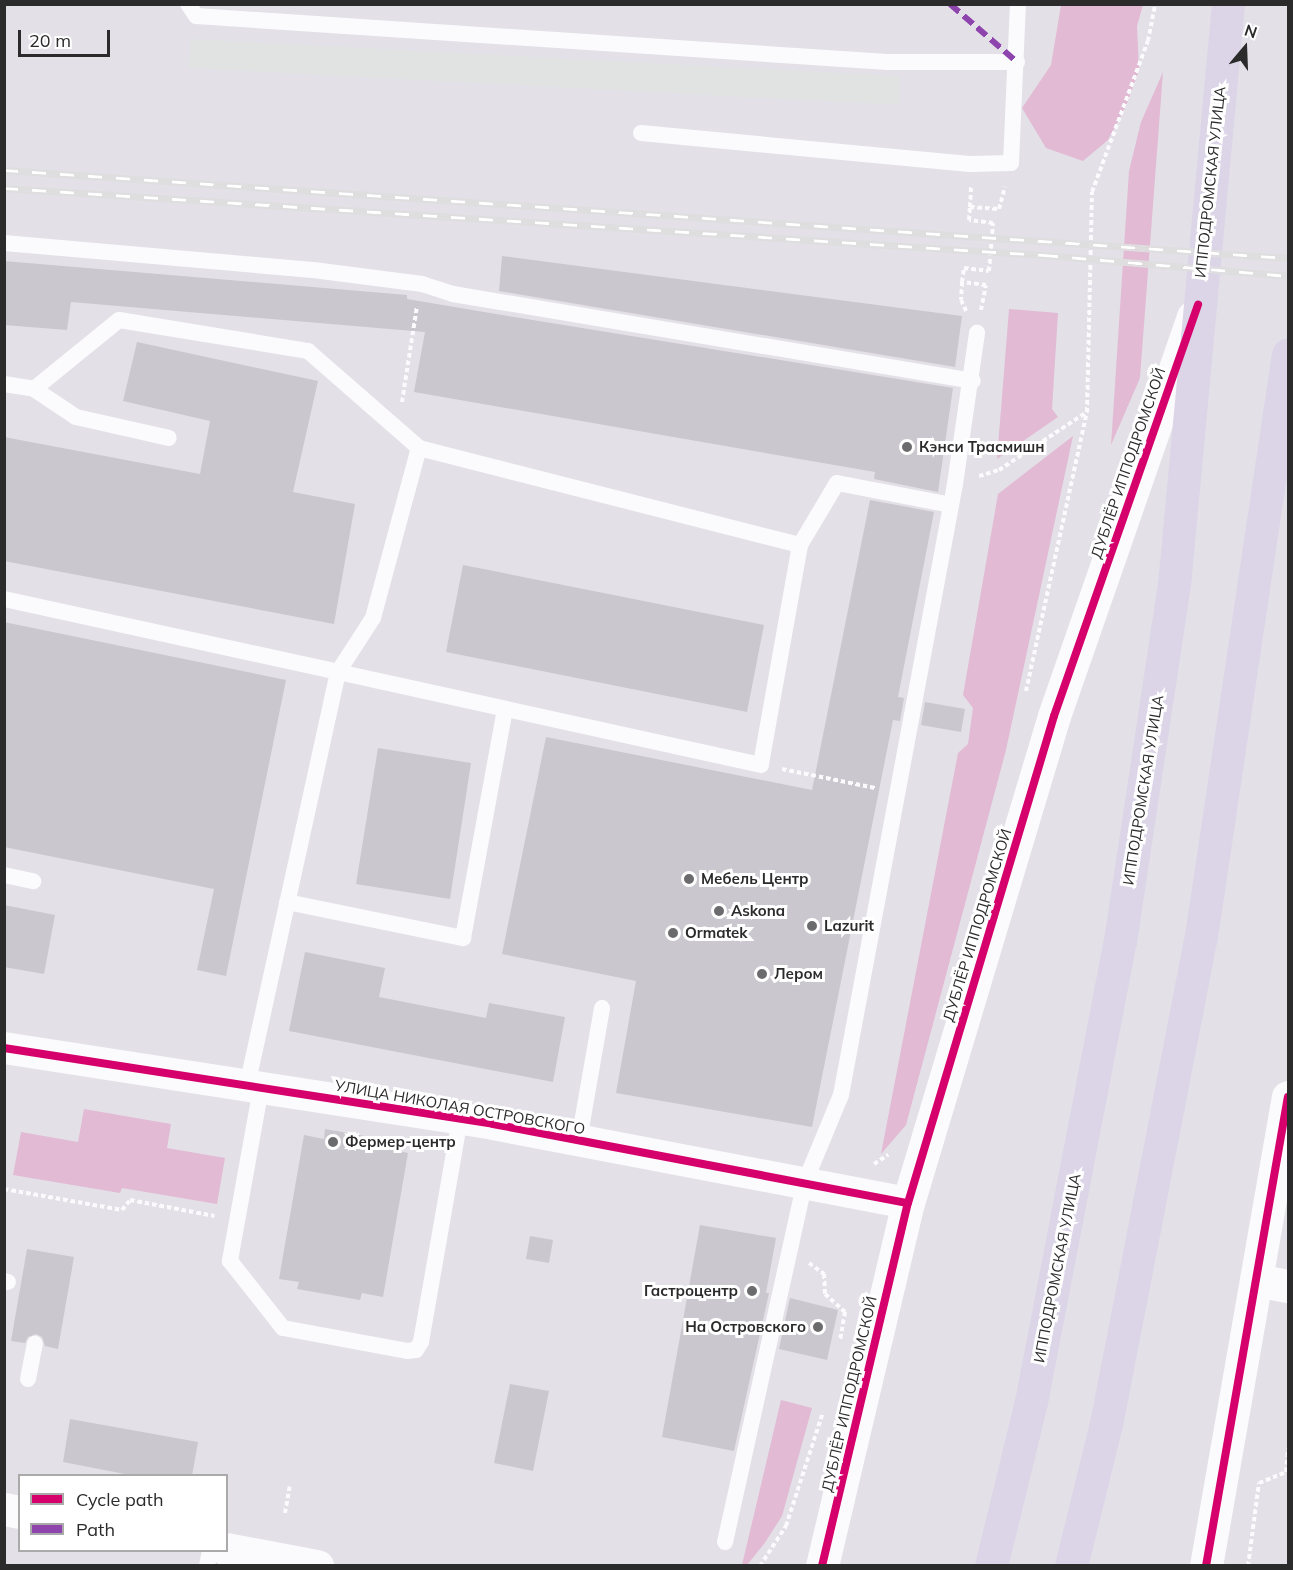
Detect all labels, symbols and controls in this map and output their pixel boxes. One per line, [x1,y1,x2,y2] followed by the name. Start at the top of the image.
[21,18,112,56] scale bar
[1215,18,1275,78] north arrow
[1242,20,1260,42] text: N
[29,29,71,52] text: 20 m
[1191,85,1229,279] street label: ИППОДРОМСКАЯ УЛИЦА
[1087,365,1169,561] street label: ДУБЛЁР ИППОДРОМСКОЙ
[919,438,1044,456] place label: Кэнси Трасмишн
[900,440,914,454] marker: Кэнси Трасмишн
[1119,694,1167,886] street label: ИППОДРОМСКАЯ УЛИЦА
[939,827,1015,1023] street label: ДУБЛЁР ИППОДРОМСКОЙ
[701,870,809,888] place label: Мебель Центр
[682,872,696,886] marker: Мебель Центр
[731,902,785,920] place label: Askona
[712,904,726,918] marker: Askona
[824,917,874,935] place label: Lazurit
[805,919,819,933] marker: Lazurit
[685,924,748,942] place label: Ormatek
[666,926,680,940] marker: Ormatek
[774,965,823,983] place label: Лером
[755,967,769,981] marker: Лером
[333,1076,587,1138] street label: УЛИЦА НИКОЛАЯ ОСТРОВСКОГО
[345,1133,456,1151] place label: Фермер-центр
[326,1135,340,1149] marker: Фермер-центр
[1030,1172,1084,1364] street label: ИППОДРОМСКАЯ УЛИЦА
[644,1282,738,1300] place label: Гастроцентр
[743,1282,761,1300] marker: Гастроцентр
[818,1294,880,1494] street label: ДУБЛЁР ИППОДРОМСКОЙ
[685,1318,806,1336] place label: На Островского
[811,1320,825,1334] marker: На Островского
[18,1474,228,1552] legend
[76,1488,163,1511] text: Cycle path
[76,1518,115,1541] text: Path

